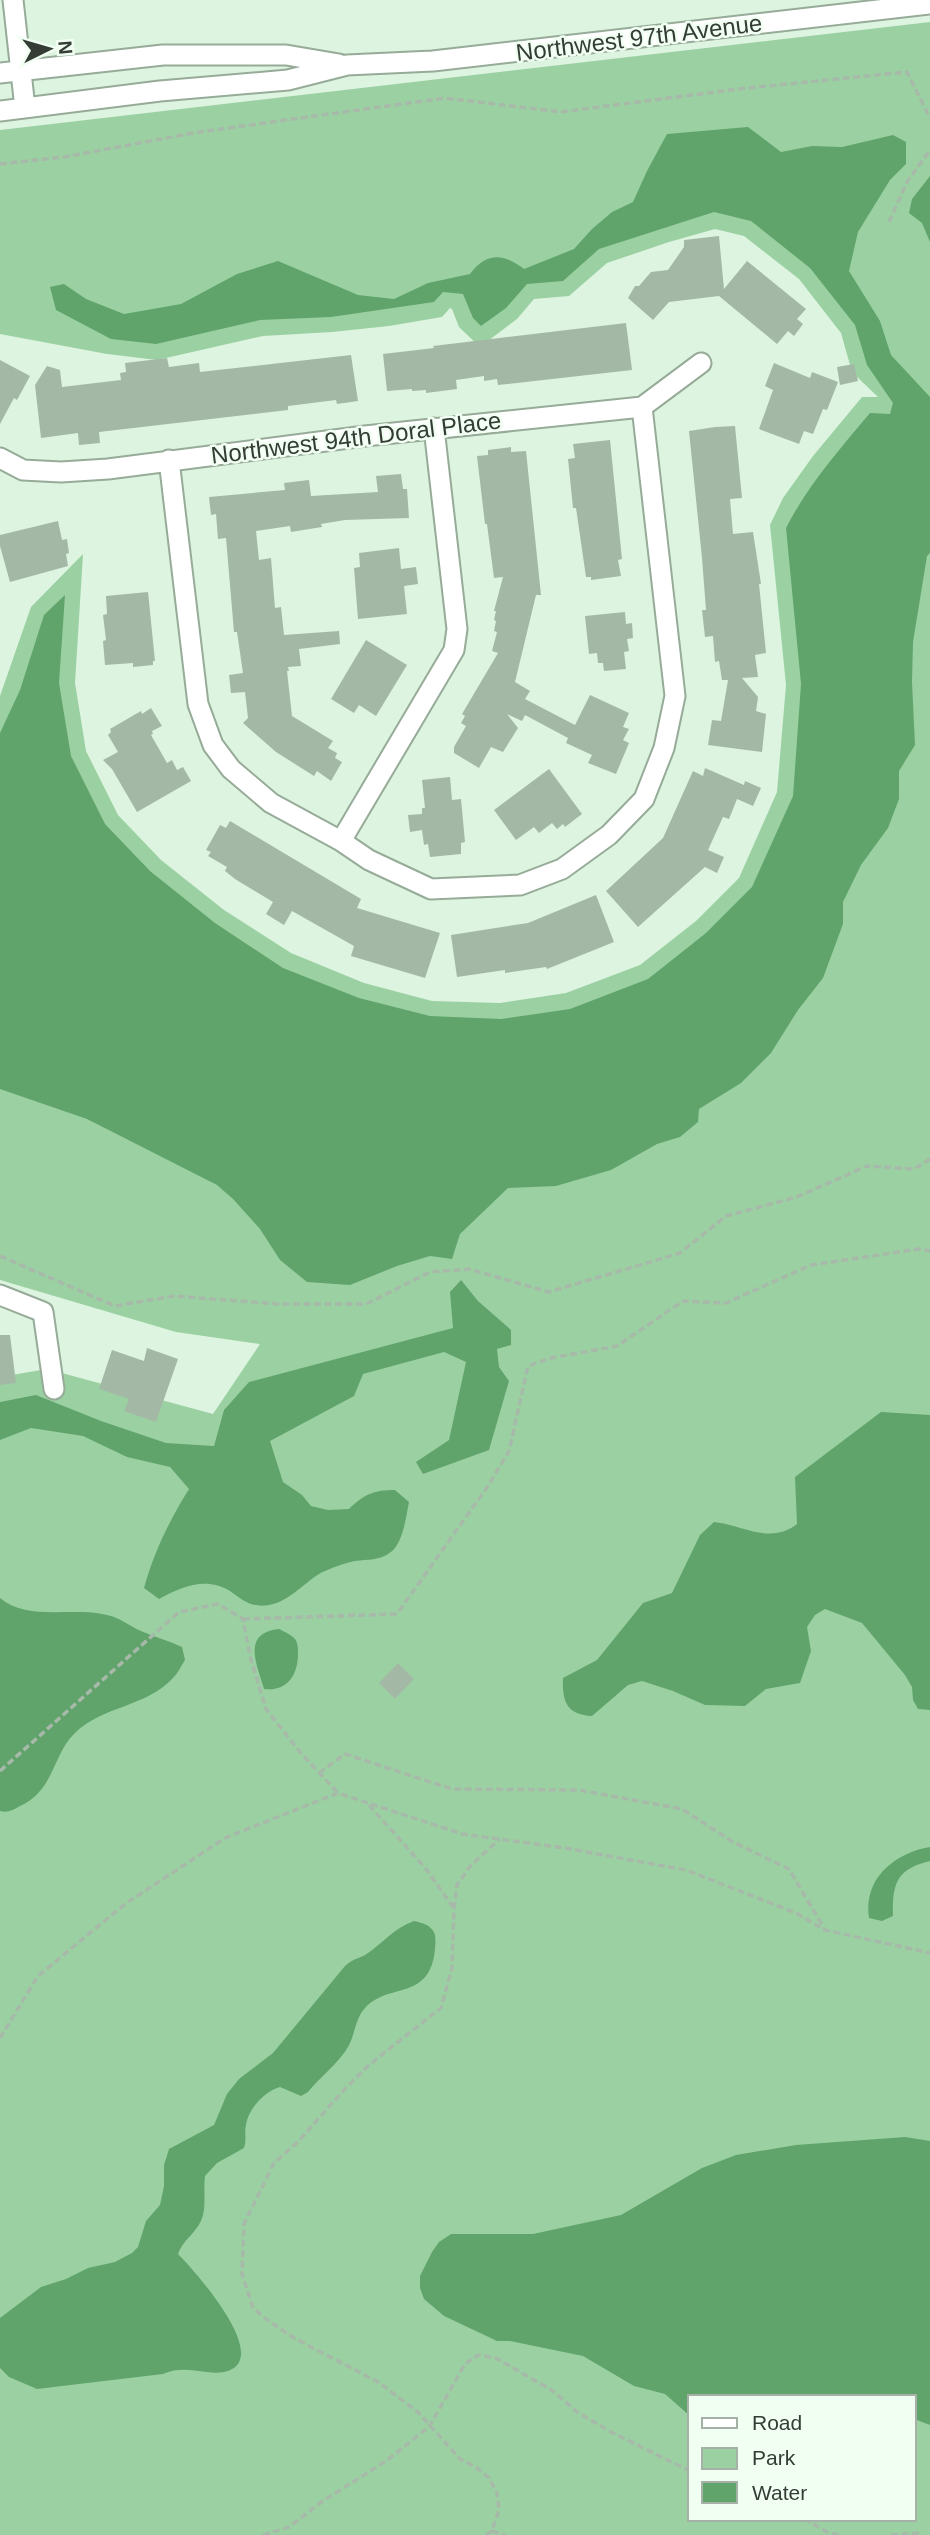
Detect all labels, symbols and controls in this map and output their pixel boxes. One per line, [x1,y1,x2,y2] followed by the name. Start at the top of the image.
[514,9,764,66] street label: Northwest 97th Avenue
[14,14,84,84] north arrow
[54,40,76,55] text: N
[209,406,503,469] street label: Northwest 94th Doral Place
[688,2395,916,2521] legend
[752,2411,802,2434] text: Road
[752,2446,796,2469] text: Park
[752,2481,807,2504] text: Water

